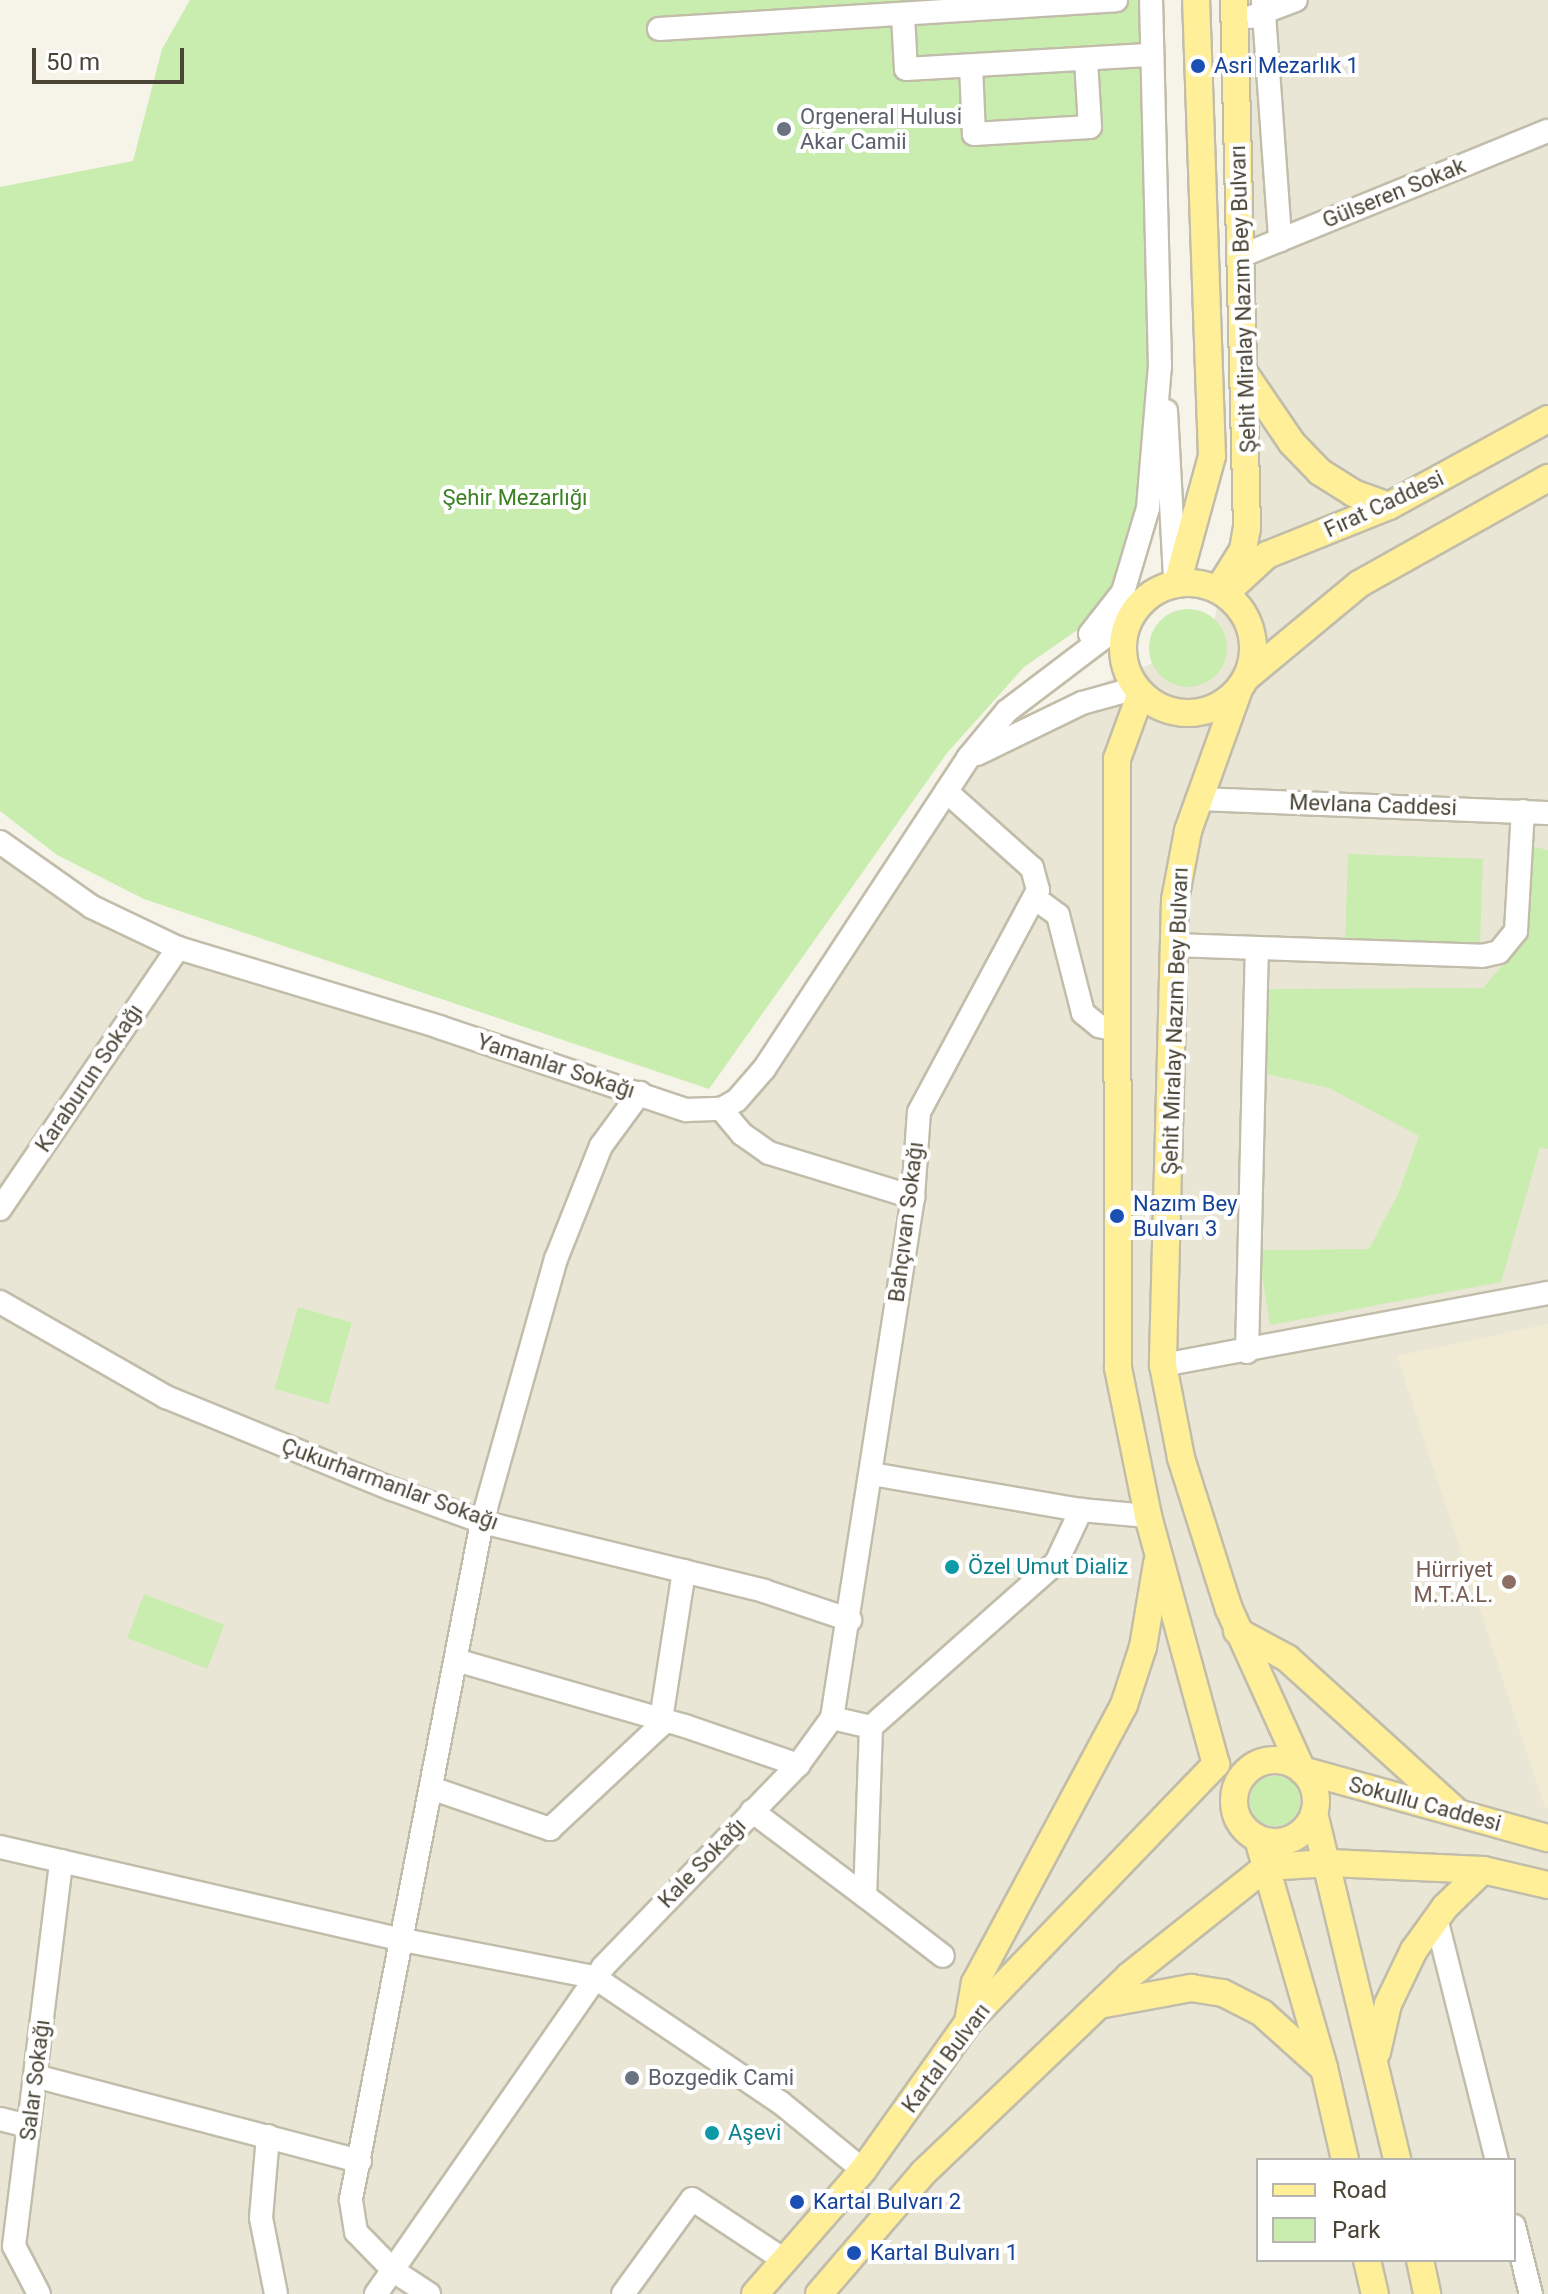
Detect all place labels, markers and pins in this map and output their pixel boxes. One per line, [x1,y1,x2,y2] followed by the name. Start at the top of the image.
[1214,53,1359,79] place label: Asri Mezarlık 1
[1189,57,1207,75] marker: Asri Mezarlık 1
[800,103,962,154] place label: Orgeneral Hulusi Akar Camii
[775,120,793,138] marker: Orgeneral Hulusi Akar Camii
[1133,1190,1237,1242] place label: Nazım Bey Bulvarı 3
[1108,1207,1126,1225] marker: Nazım Bey Bulvarı 3
[968,1554,1128,1580] place label: Özel Umut Dializ
[1414,1556,1493,1608] place label: Hürriyet M.T.A.L.
[943,1558,961,1576] marker: Özel Umut Dializ
[1500,1573,1518,1591] marker: Hürriyet M.T.A.L.
[648,2065,794,2091] place label: Bozgedik Cami
[623,2069,641,2087] marker: Bozgedik Cami
[728,2120,781,2146] place label: Aşevi
[703,2124,721,2142] marker: Aşevi
[813,2189,961,2215] place label: Kartal Bulvarı 2
[788,2193,806,2211] marker: Kartal Bulvarı 2
[870,2240,1018,2266] place label: Kartal Bulvarı 1
[845,2244,863,2262] marker: Kartal Bulvarı 1

